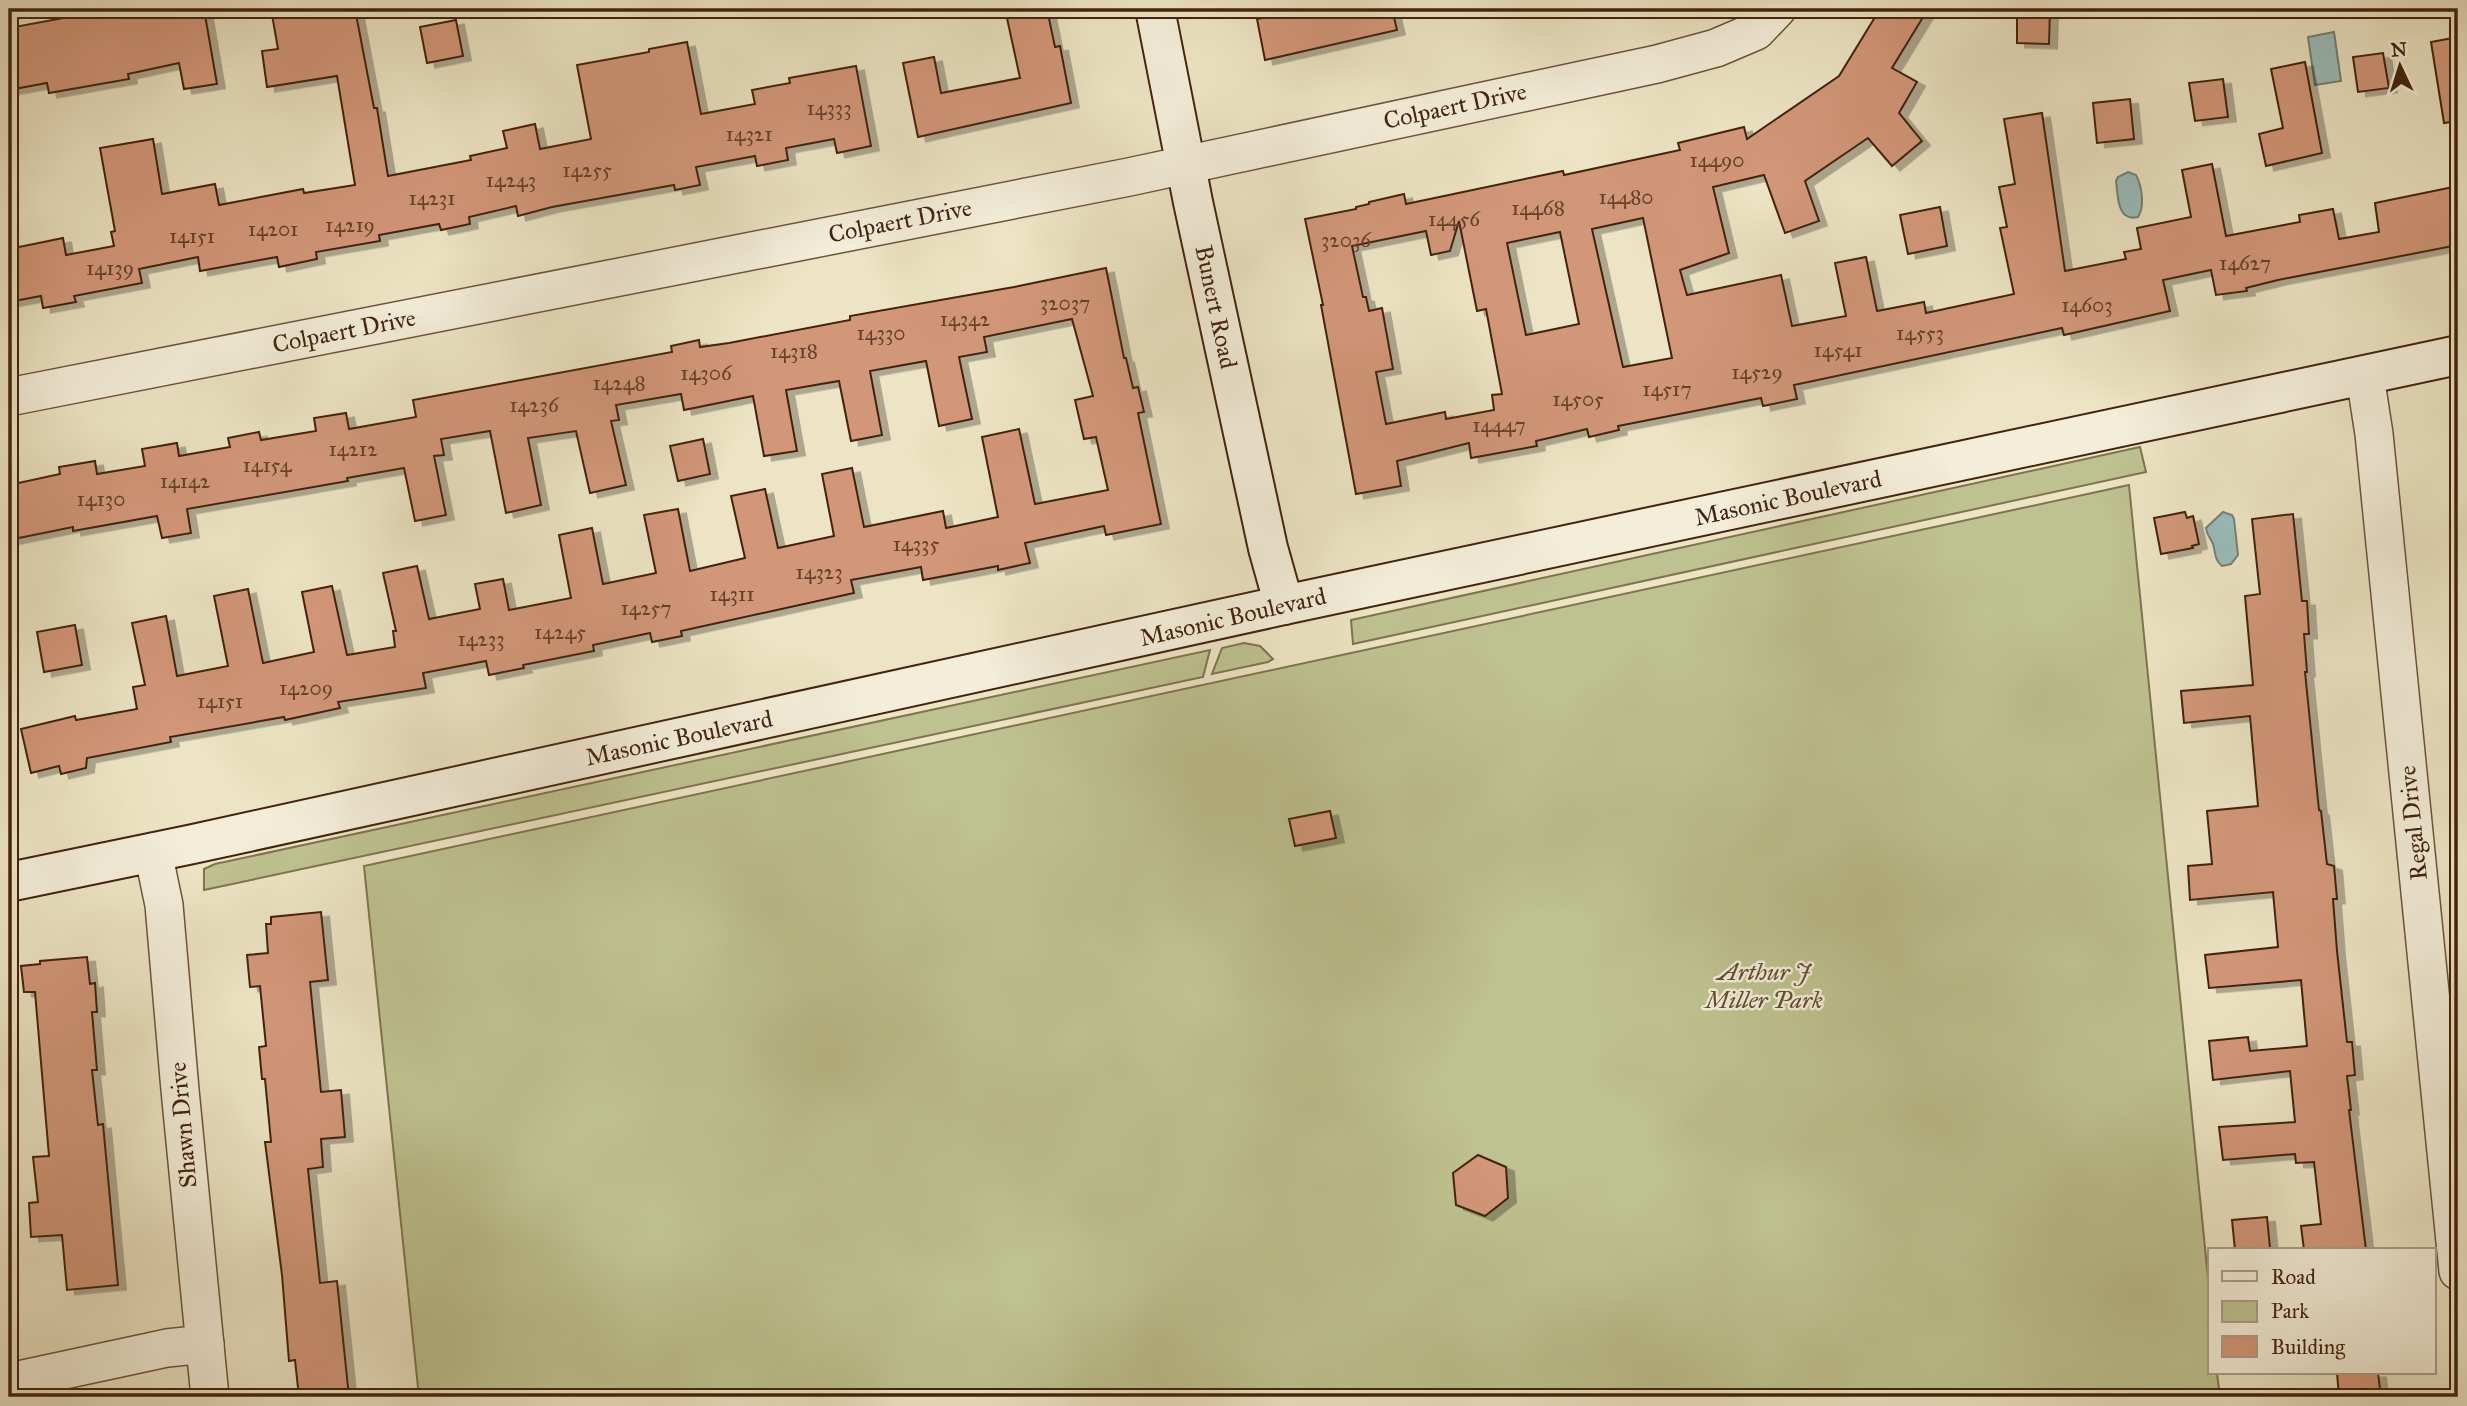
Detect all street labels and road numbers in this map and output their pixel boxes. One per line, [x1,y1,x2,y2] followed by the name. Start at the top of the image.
[1381,76,1529,136] street label: Colpaert Drive
[826,192,974,250] street label: Colpaert Drive
[1188,243,1244,371] street label: Bunert Road
[270,302,418,360] street label: Colpaert Drive
[1692,464,1884,532] street label: Masonic Boulevard
[1137,581,1329,653] street label: Masonic Boulevard
[583,704,775,772] street label: Masonic Boulevard
[2392,764,2434,882] street label: Regal Drive
[163,1061,203,1189] street label: Shawn Drive

